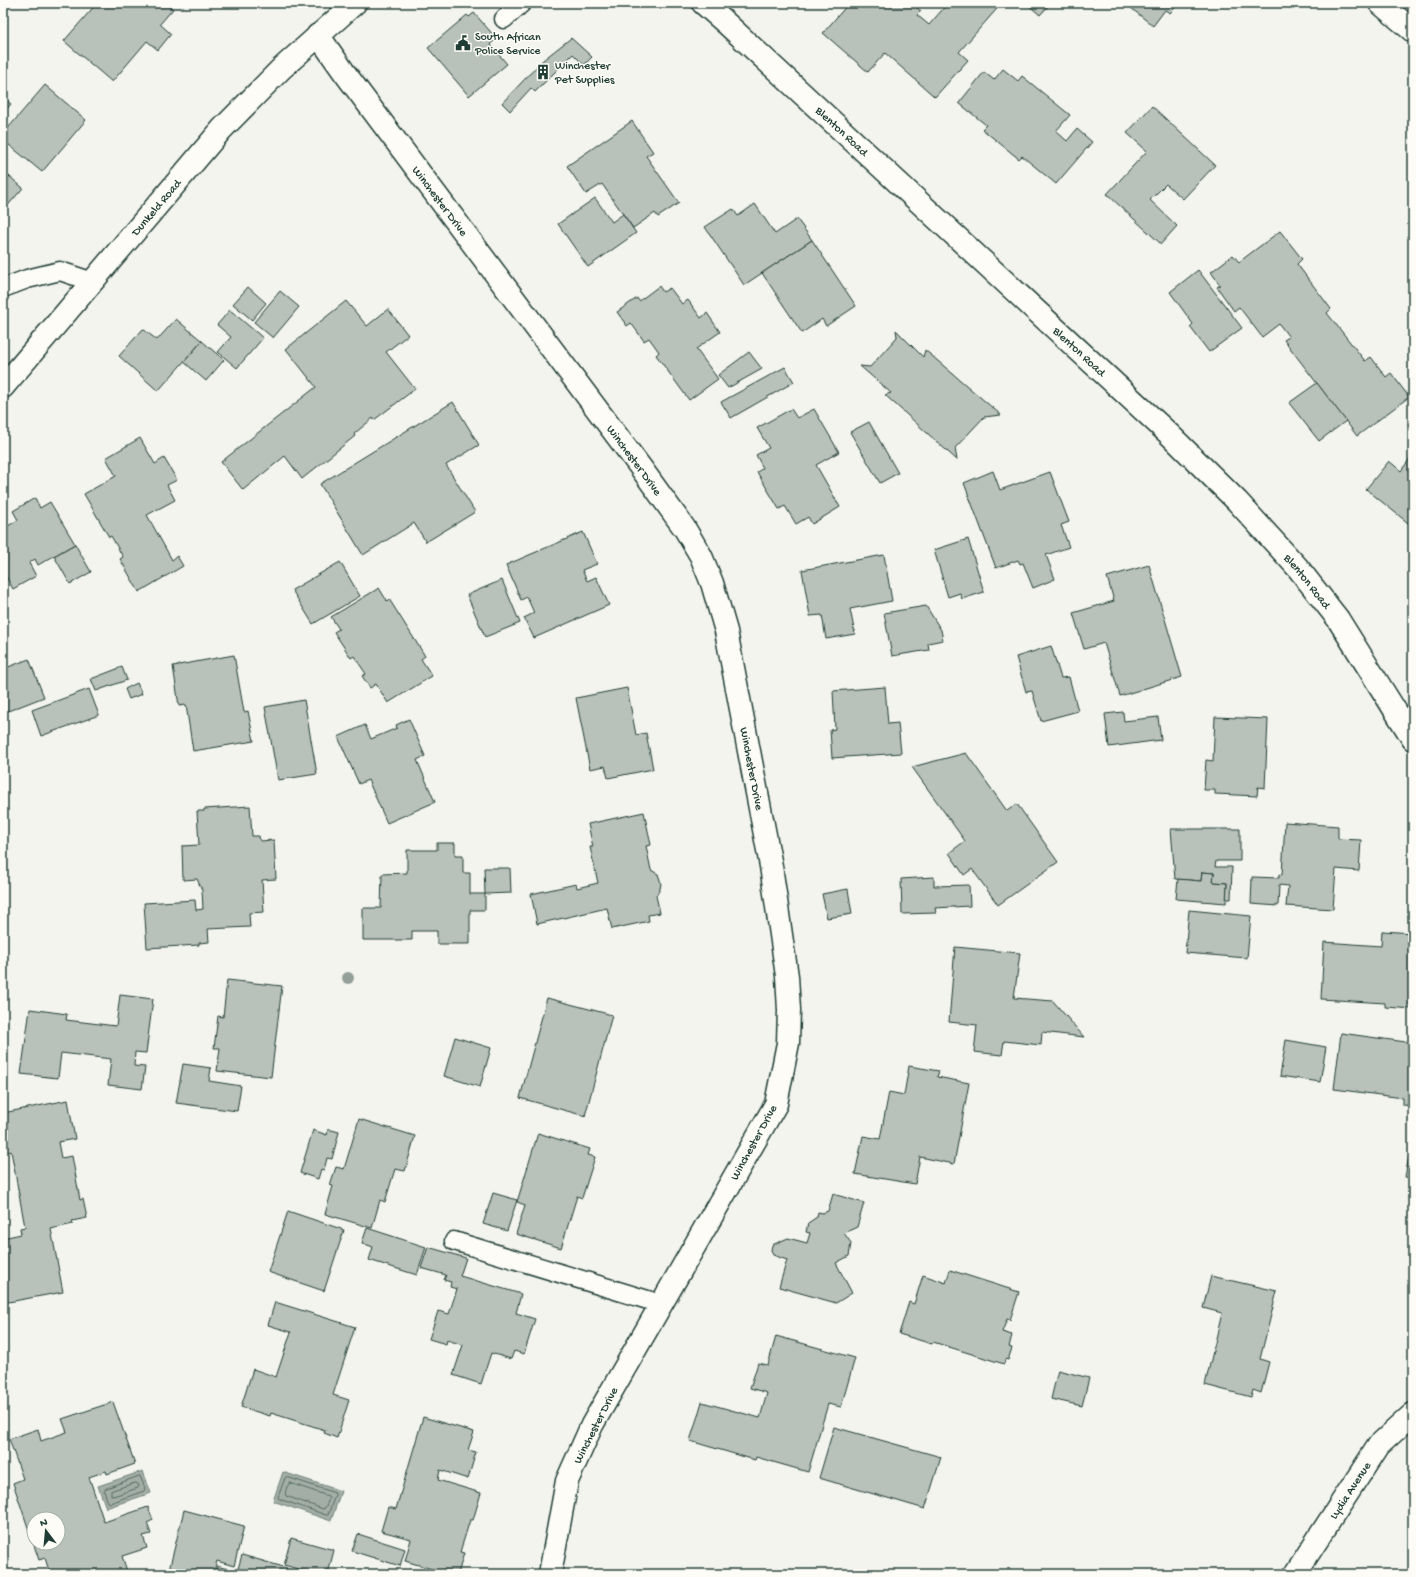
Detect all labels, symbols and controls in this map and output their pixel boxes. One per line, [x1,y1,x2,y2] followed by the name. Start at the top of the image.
[474,31,541,59] place label: South African Police Service
[454,34,472,52] public building icon: South African Police Service
[554,60,615,88] place label: Winchester Pet Supplies
[534,63,552,81] building icon: Winchester Pet Supplies
[811,104,871,161] street label: Blenton Road
[408,164,470,240] street label: Winchester Drive
[129,177,186,240] street label: Dunkeld Road
[1048,324,1108,381] street label: Blenton Road
[602,423,664,500] street label: Winchester Drive
[1279,551,1333,613] street label: Blenton Road
[736,726,765,812] street label: Winchester Drive
[728,1102,782,1183] street label: Winchester Drive
[571,1385,622,1467] street label: Winchester Drive
[1327,1459,1375,1523] street label: Lydia Avenue
[26,1511,66,1551] north arrow
[39,1517,49,1530] text: N

